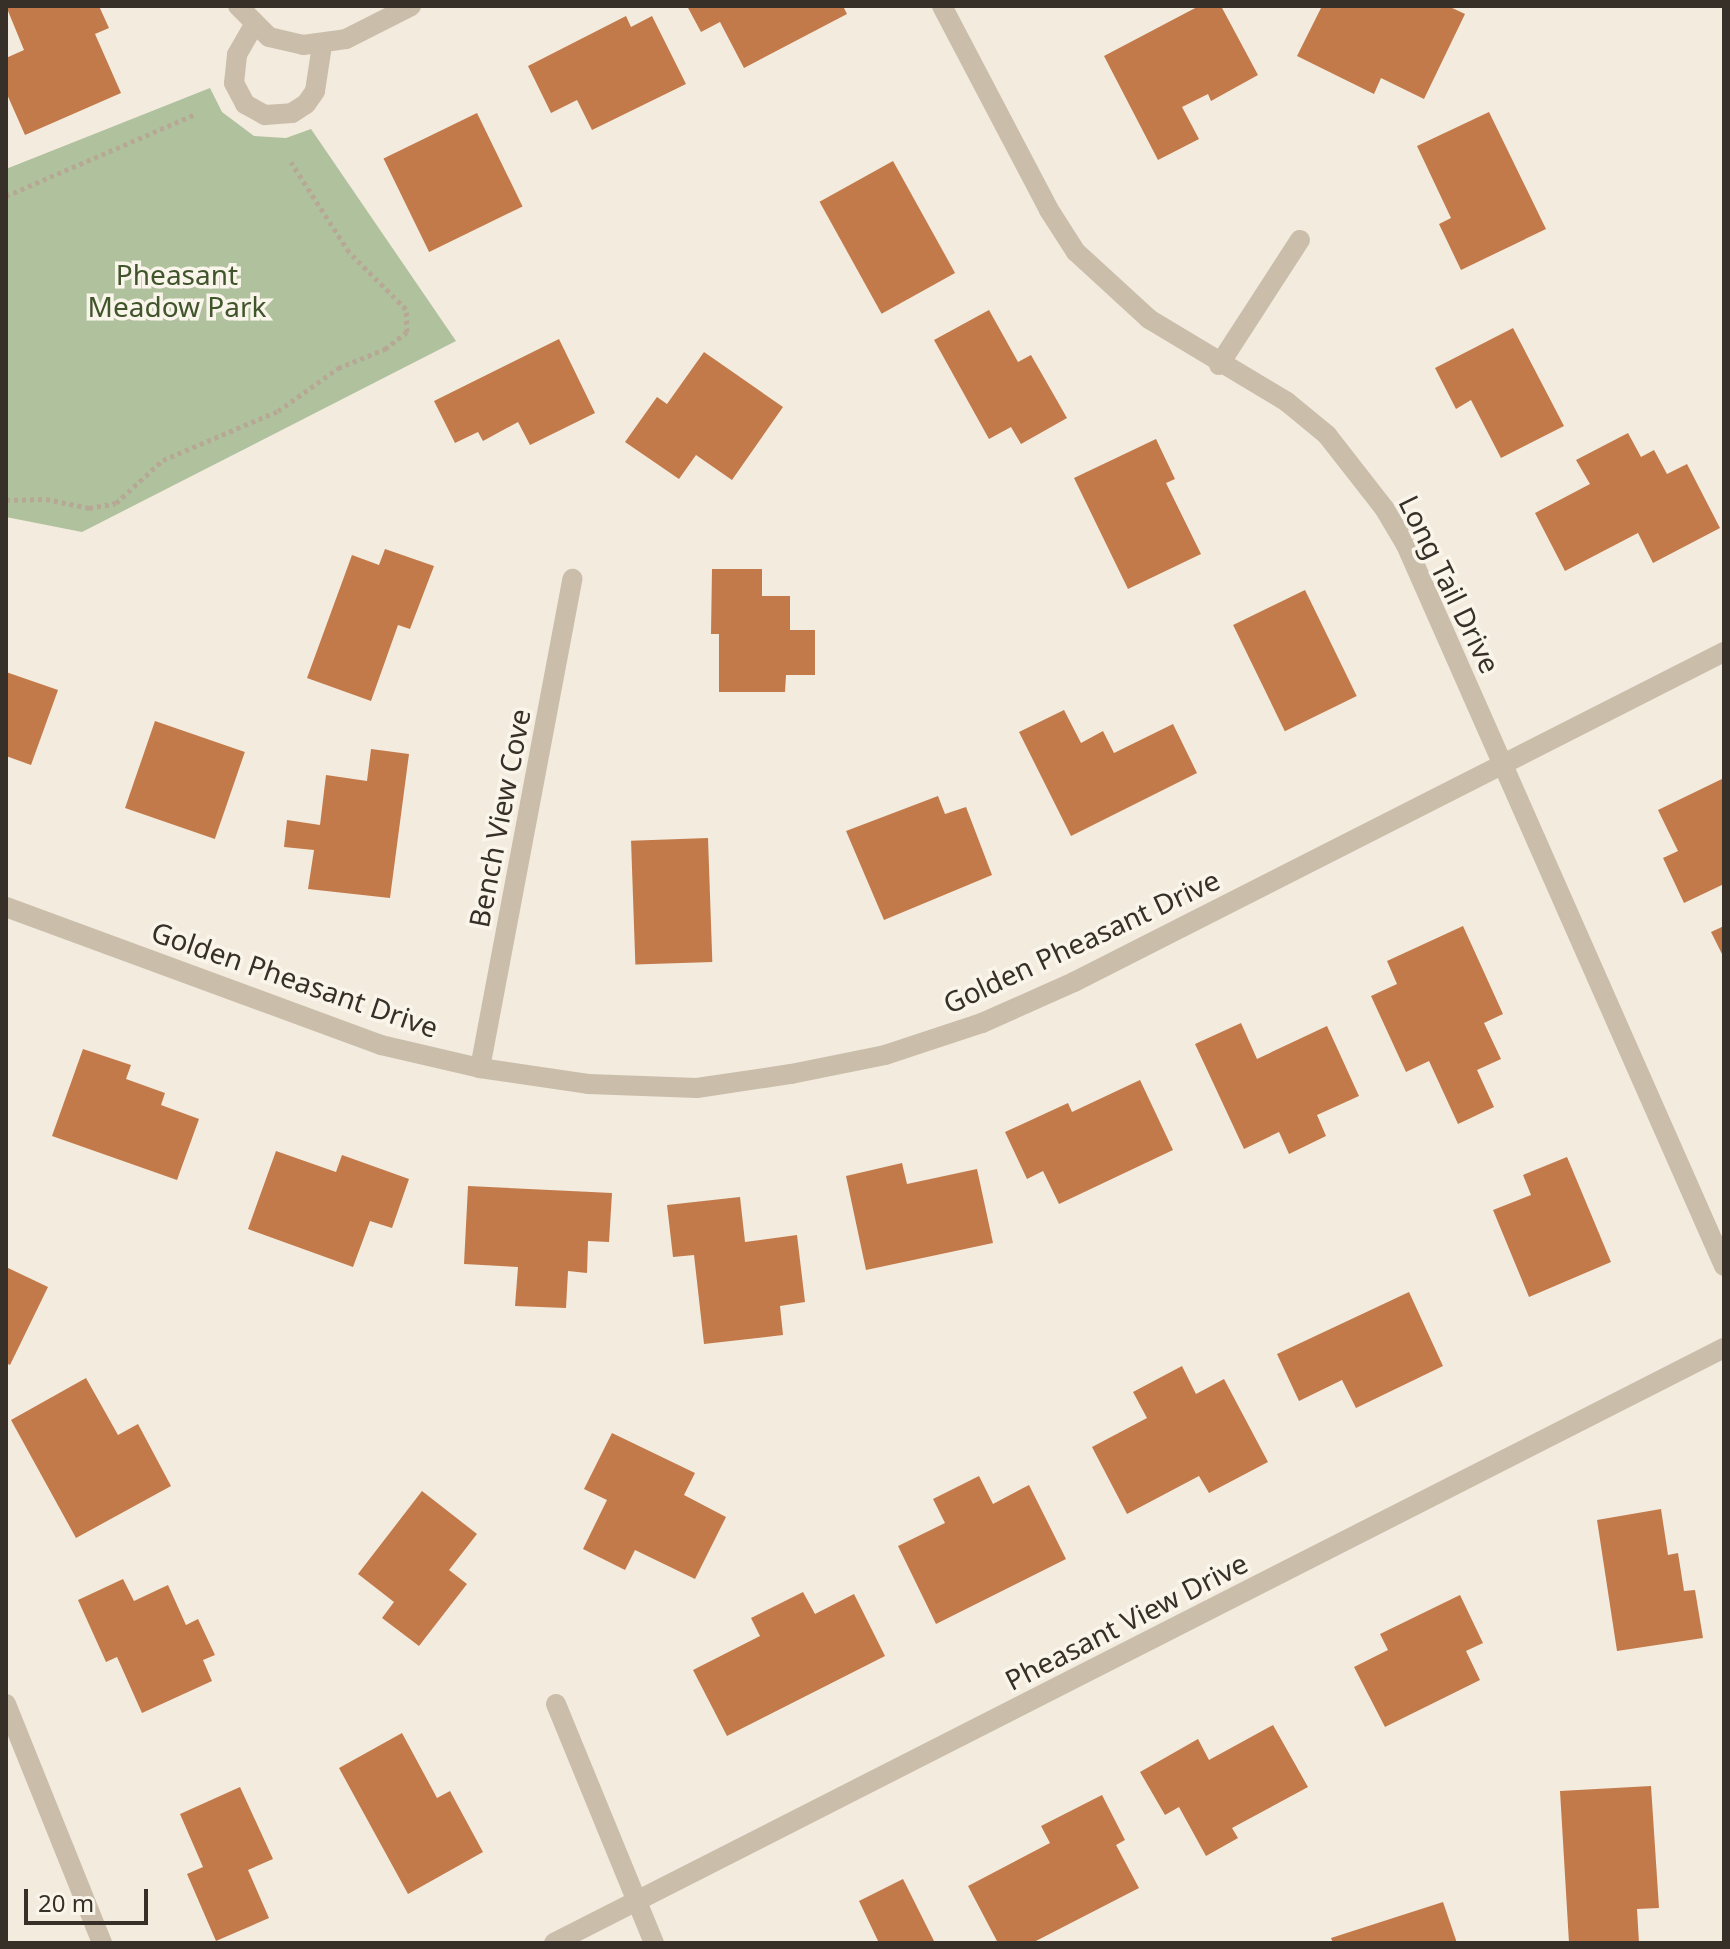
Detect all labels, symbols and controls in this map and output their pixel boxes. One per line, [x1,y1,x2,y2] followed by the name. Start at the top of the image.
[88,257,266,323] park label: Pheasant Meadow Park
[1393,490,1507,678] street label: Long Tail Drive
[461,706,537,930] street label: Bench View Cove
[938,862,1224,1020] street label: Golden Pheasant Drive
[147,914,443,1044] street label: Golden Pheasant Drive
[999,1545,1253,1697] street label: Pheasant View Drive
[28,1873,152,1923] scale bar
[38,1886,94,1919] text: 20 m

